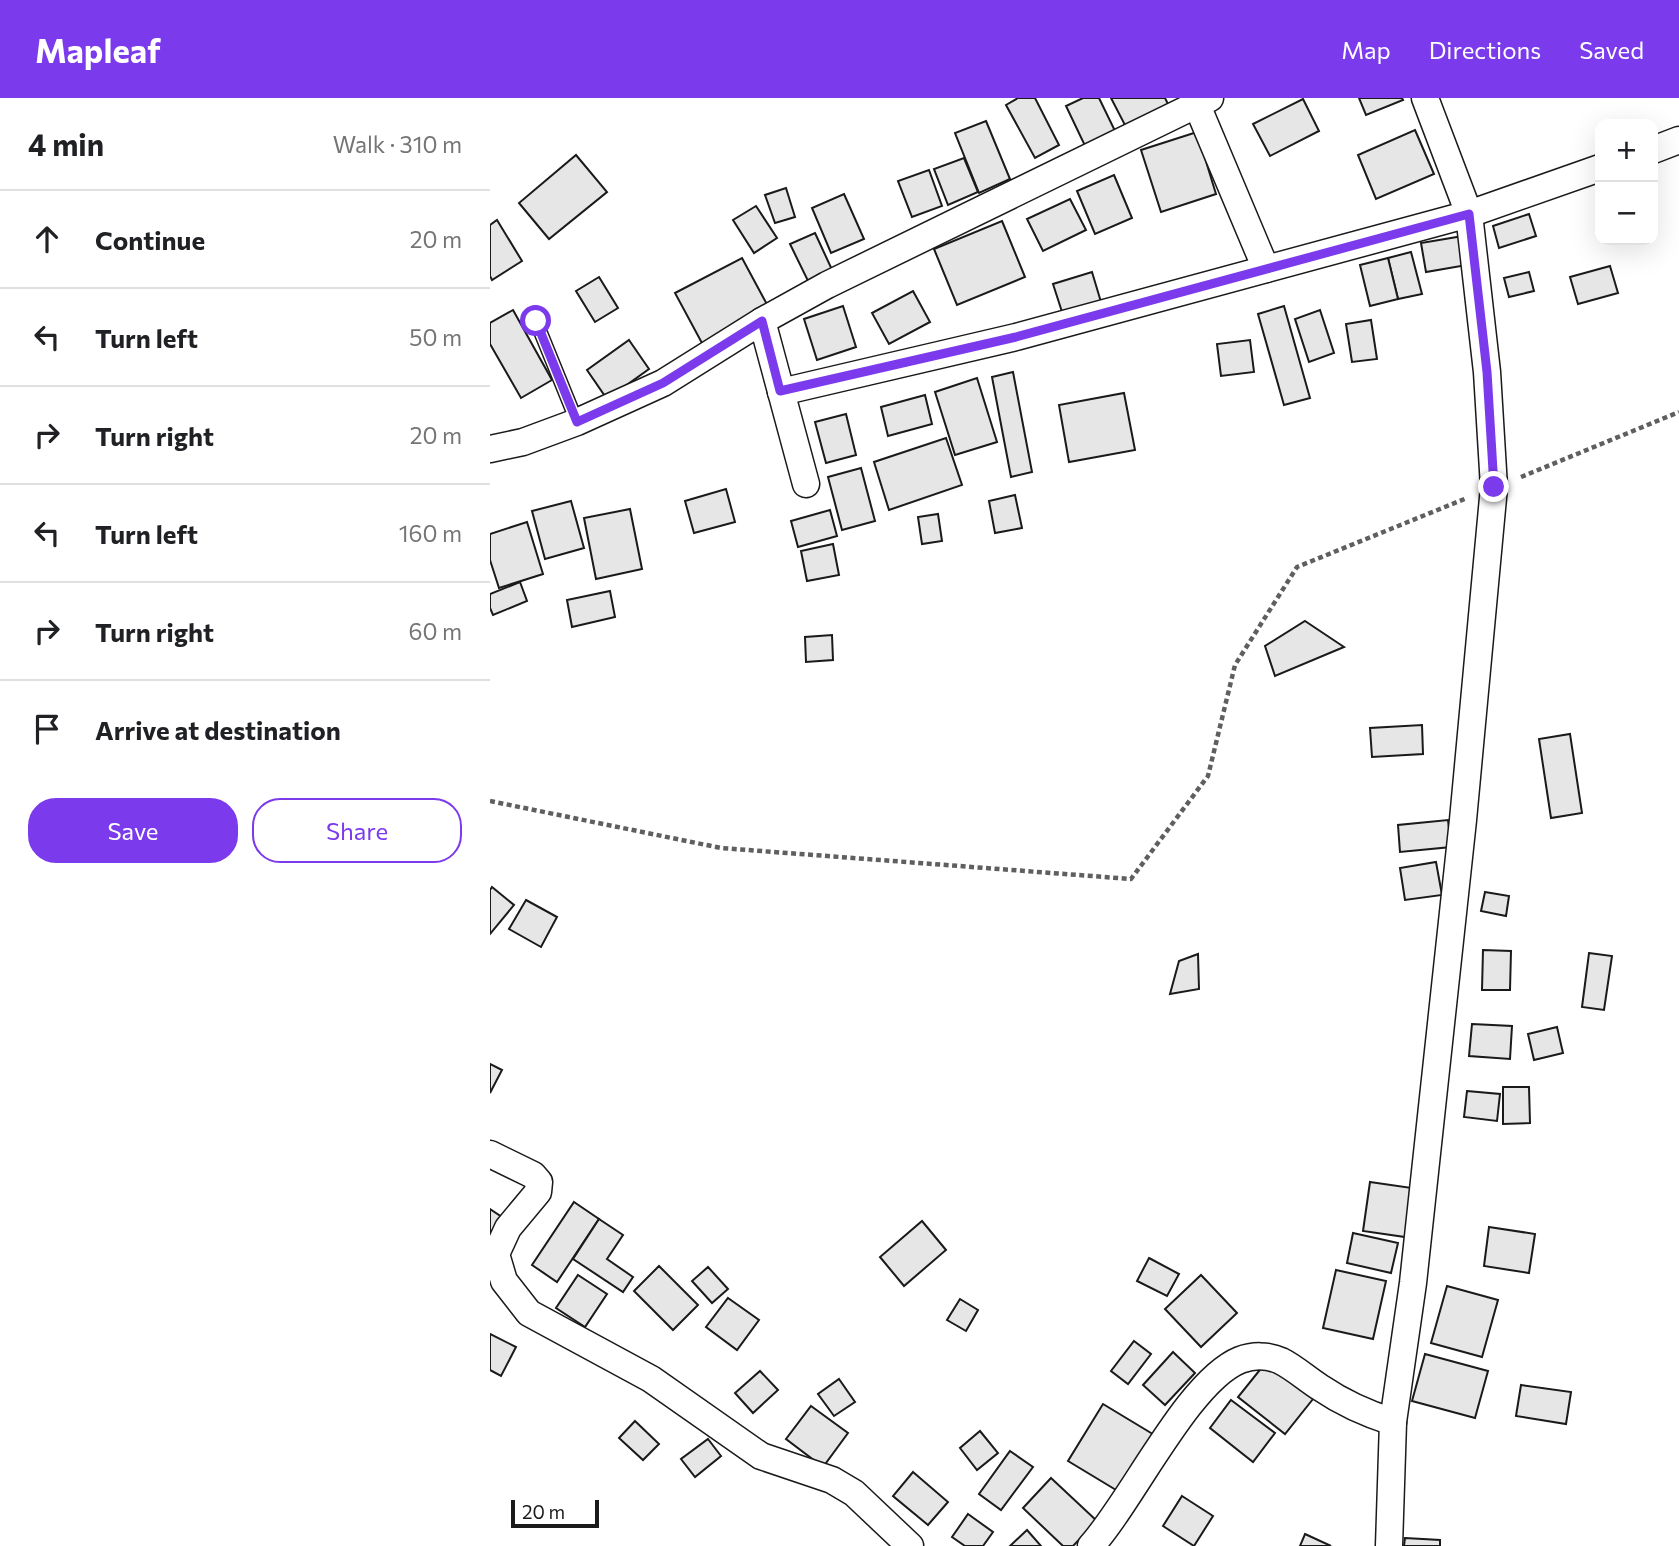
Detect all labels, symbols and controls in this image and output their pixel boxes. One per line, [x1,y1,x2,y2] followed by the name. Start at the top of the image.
[35,29,161,70] text: Mapleaf
[1341,35,1391,64] text: Map
[1429,35,1541,64] text: Directions
[1579,35,1644,64] text: Saved
[1595,119,1658,245] map controls
[1595,119,1658,182] button: +
[28,125,104,162] text: 4 min
[333,130,462,158] text: Walk · 310 m
[1595,182,1658,245] button: −
[28,220,66,258] icon: ahead
[95,224,205,255] text: Continue
[410,225,462,253] text: 20 m
[520,305,551,336] route start
[28,318,66,356] icon: left
[95,322,198,353] text: Turn left
[409,323,462,351] text: 50 m
[28,416,66,454] icon: right
[95,420,214,451] text: Turn right
[410,421,462,449] text: 20 m
[1478,471,1509,502] route end
[28,514,66,552] icon: left
[95,518,198,549] text: Turn left
[399,519,462,547] text: 160 m
[28,612,66,650] icon: right
[95,616,214,647] text: Turn right
[409,617,462,645] text: 60 m
[28,710,66,748] icon: arrive
[95,714,341,745] text: Arrive at destination
[28,798,238,863] button: Save
[252,798,462,863] button: Share
[511,1497,598,1529] scale bar
[522,1500,565,1523] text: 20 m

